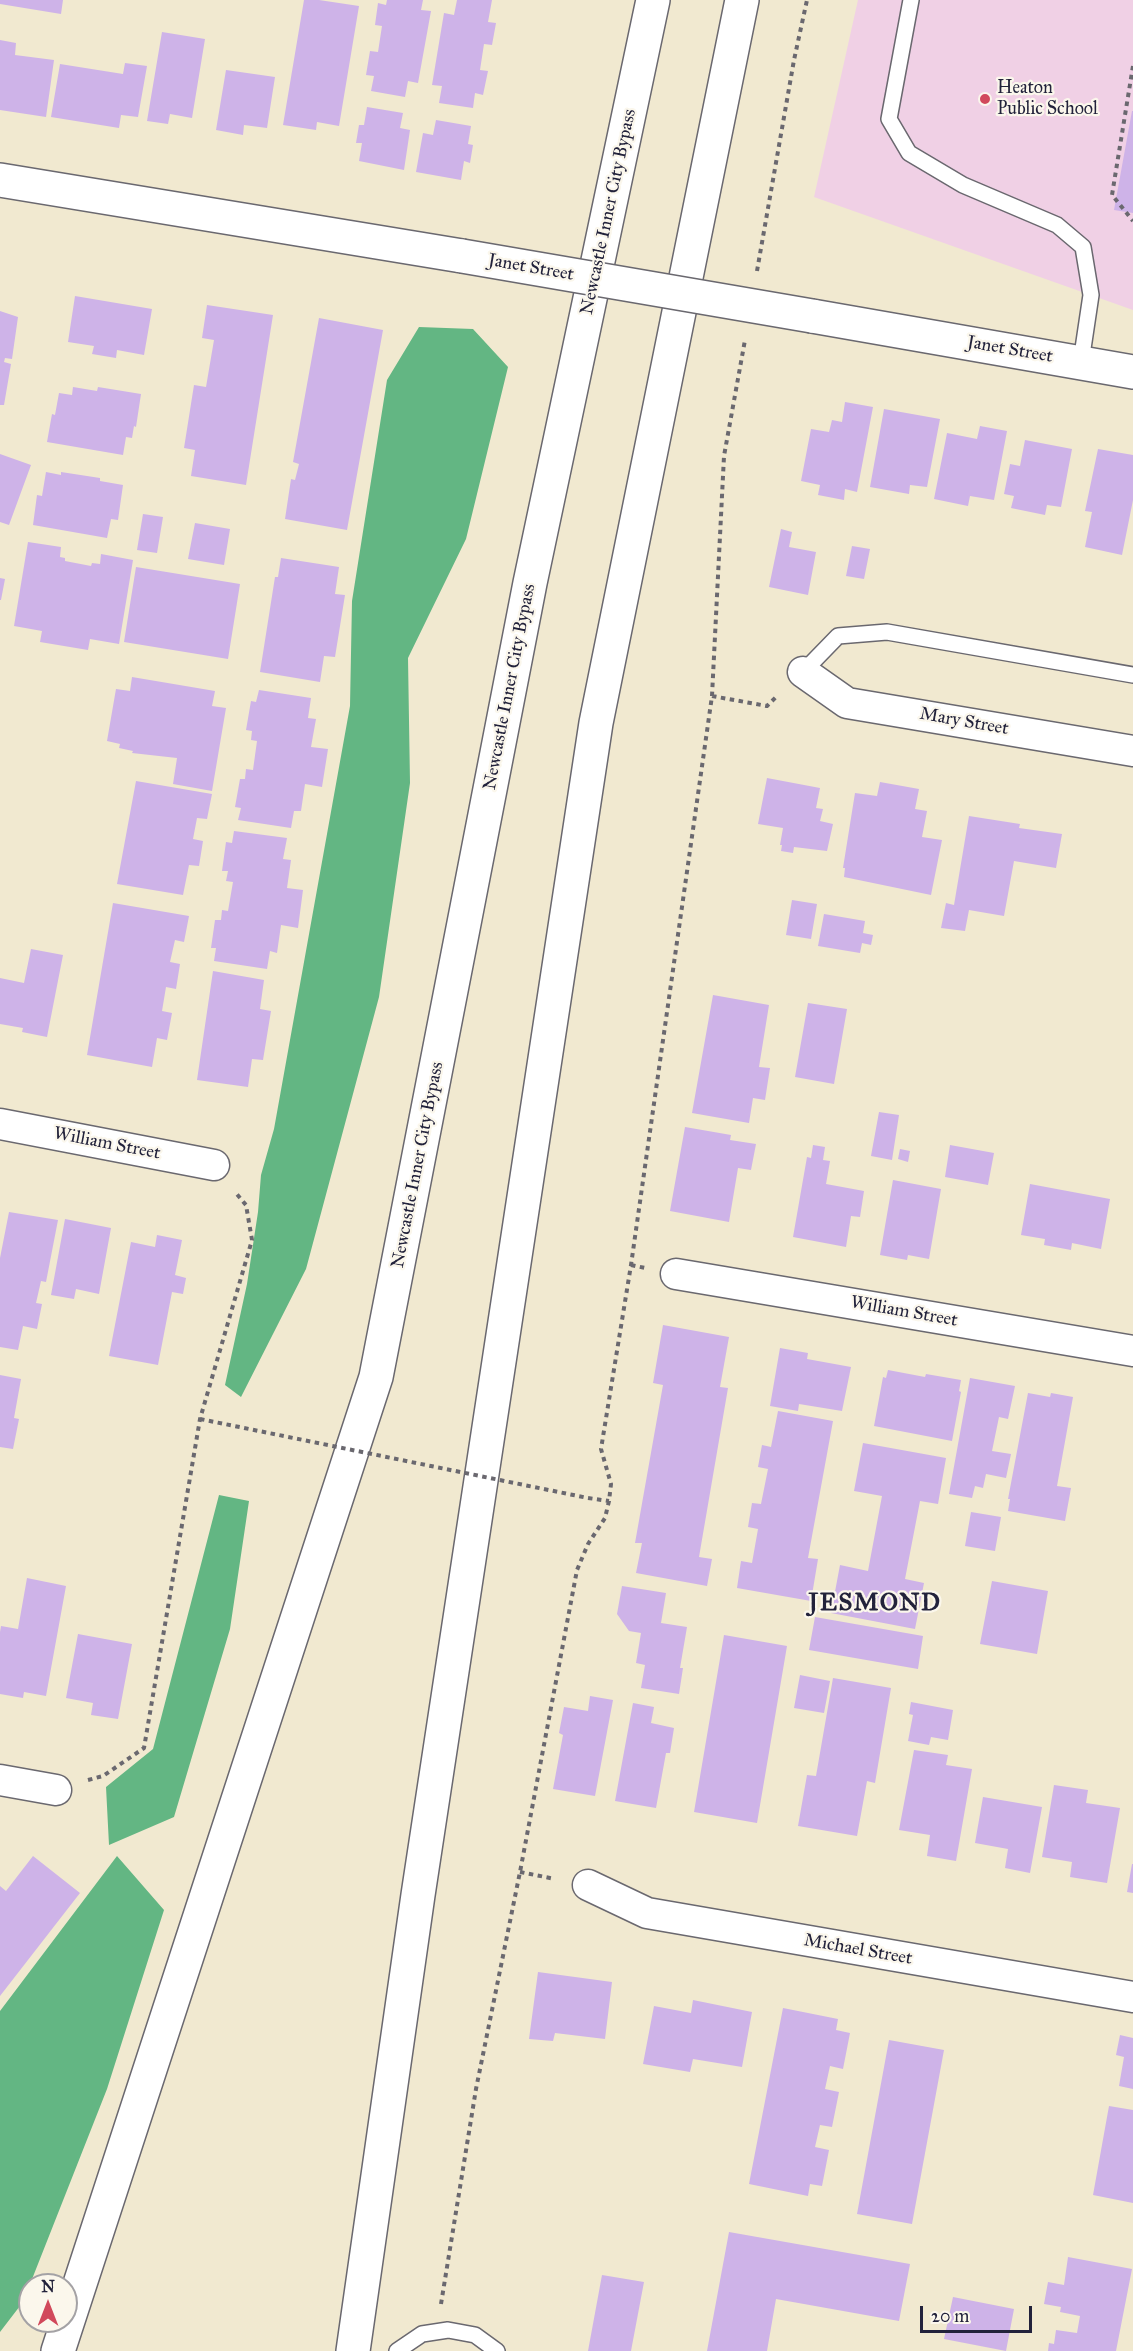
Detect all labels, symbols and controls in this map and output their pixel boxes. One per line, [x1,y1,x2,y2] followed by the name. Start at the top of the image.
[997,78,1098,121] place label: Heaton Public School
[978,92,992,106] marker: Heaton Public School
[577,107,641,317] street label: Newcastle Inner City Bypass
[486,250,576,286] street label: Janet Street
[965,332,1055,368] street label: Janet Street
[479,582,541,792] street label: Newcastle Inner City Bypass
[918,704,1010,740] street label: Mary Street
[387,1060,449,1270] street label: Newcastle Inner City Bypass
[52,1123,162,1165] street label: William Street
[849,1292,959,1332] street label: William Street
[809,1590,941,1618] district label: JESMOND
[802,1930,914,1970] street label: Michael Street
[18,2273,78,2333] north arrow
[41,2277,55,2296] text: N
[923,2294,1036,2332] scale bar
[931,2305,969,2327] text: 20 m

